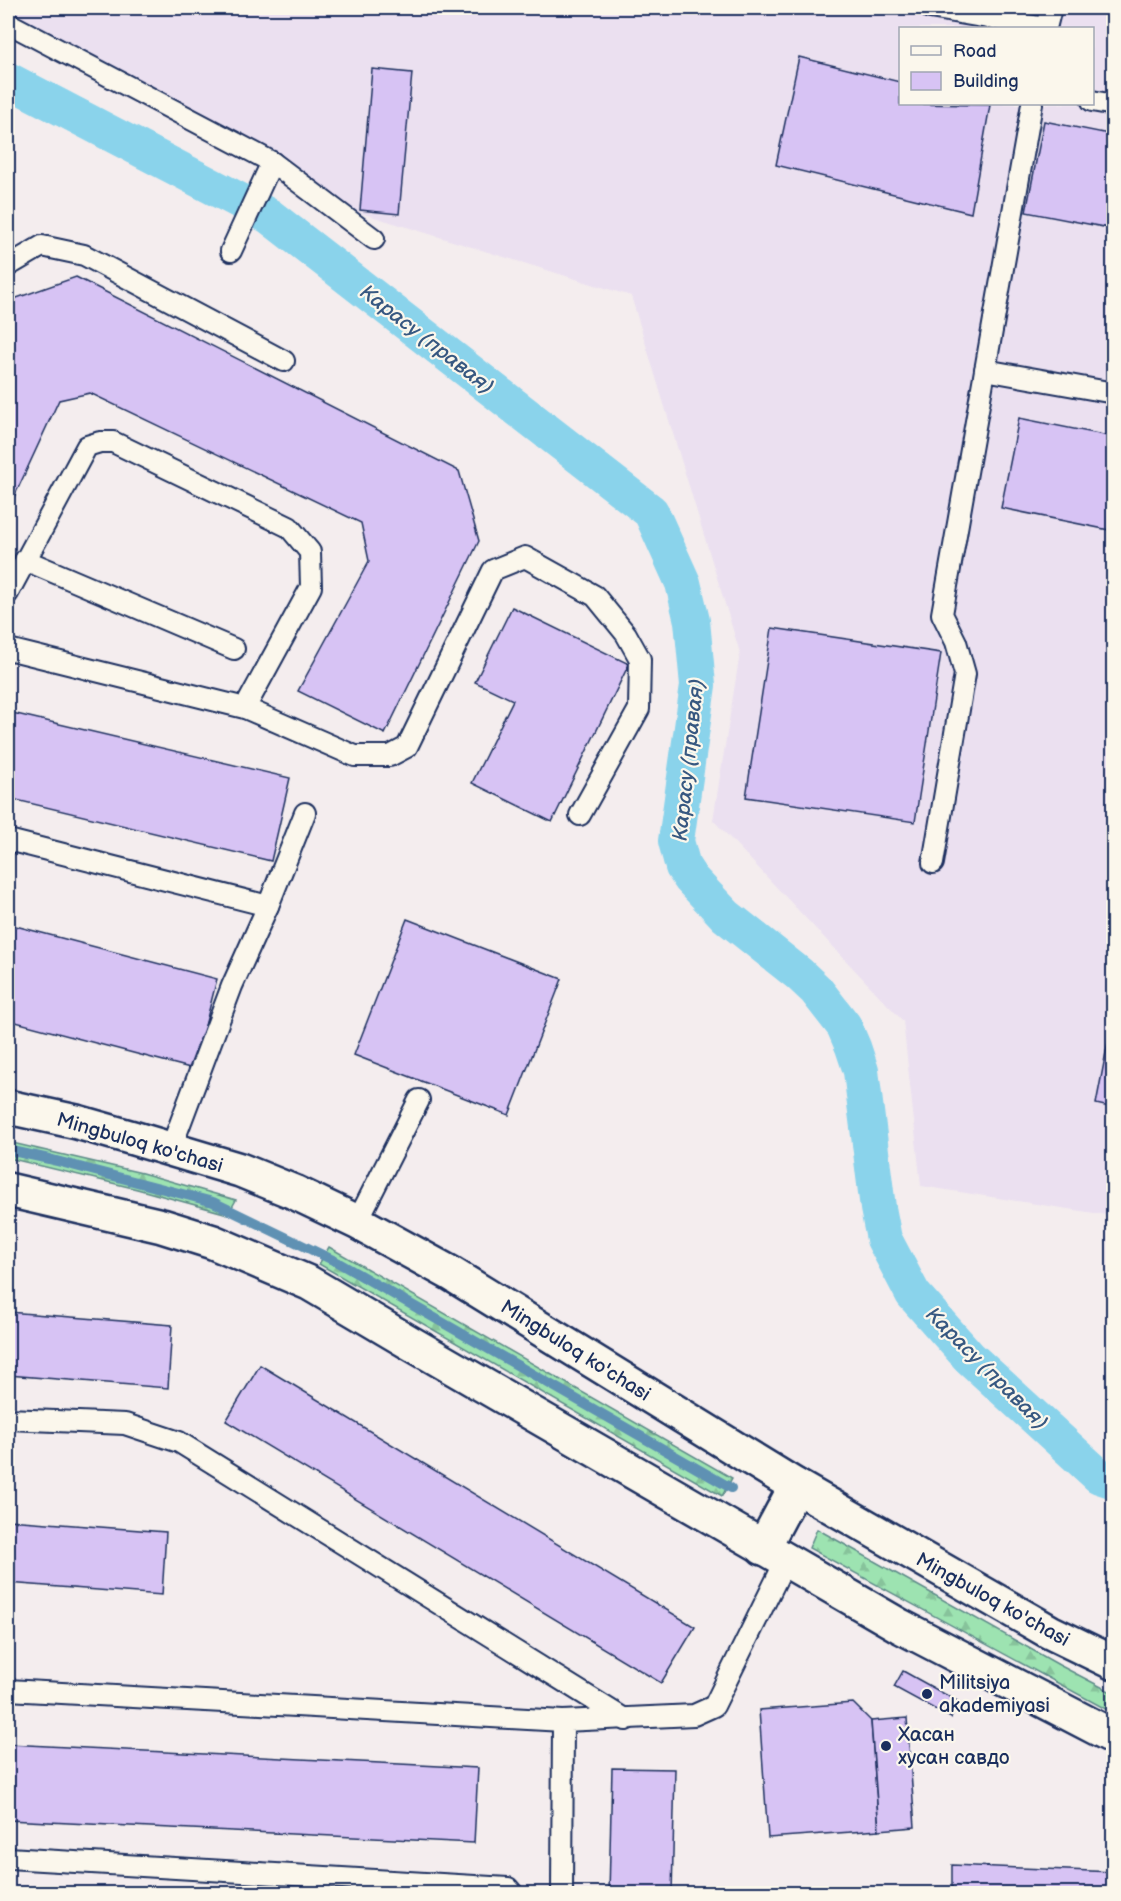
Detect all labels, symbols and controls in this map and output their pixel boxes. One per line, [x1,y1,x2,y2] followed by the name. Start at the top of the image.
[899,27,1094,105] legend
[953,41,997,62] text: Road
[953,71,1019,92] text: Building
[355,279,499,399] water label: Карасу (правая)
[668,678,709,842] water label: Карасу (правая)
[54,1108,226,1178] street label: Mingbuloq ko'chasi
[496,1295,655,1407] street label: Mingbuloq ko'chasi
[920,1302,1053,1435] water label: Карасу (правая)
[911,1548,1074,1652] street label: Mingbuloq ko'chasi
[939,1671,1050,1718] place label: Militsiya akademiyasi
[920,1687,934,1701] marker: Militsiya akademiyasi
[898,1723,1009,1770] place label: Хасан хусан савдо
[879,1739,893,1753] marker: Хасан хусан савдо

